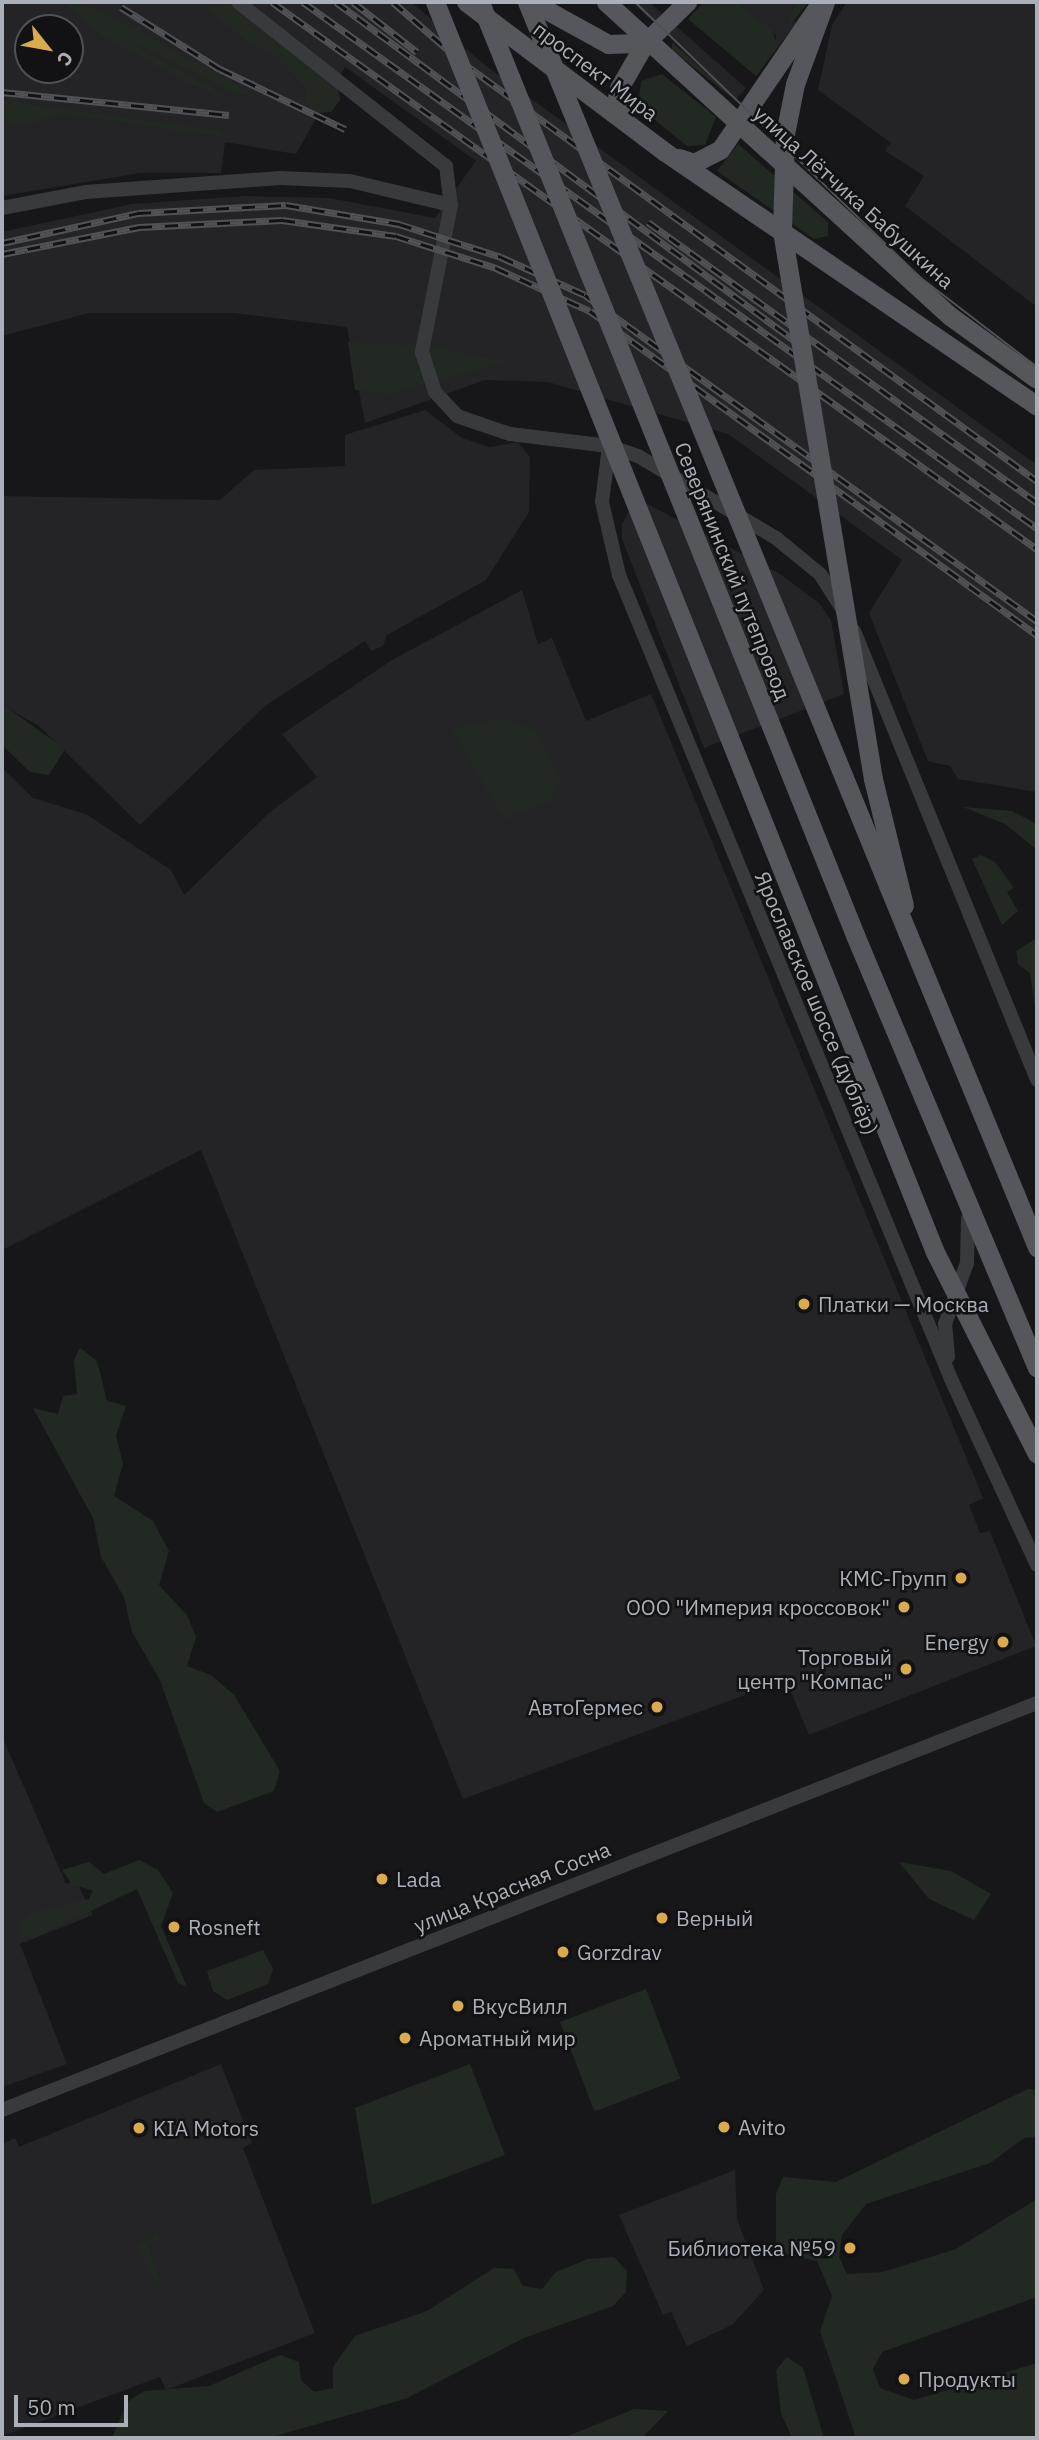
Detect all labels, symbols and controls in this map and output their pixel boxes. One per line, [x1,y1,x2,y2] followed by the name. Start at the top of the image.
[14,14,84,84] north arrow
[529,16,663,126] street label: проспект Мира
[52,47,79,70] text: С
[749,100,959,294] street label: улица Лётчика Бабушкина
[670,438,796,704] street label: Северянинский путепровод
[750,868,884,1138] street label: Ярославское шоссе (дублёр)
[818,1291,989,1317] place label: Платки — Москва
[796,1296,812,1312] marker: Платки — Москва
[839,1565,947,1591] place label: КМС-Групп
[953,1570,969,1586] marker: КМС-Групп
[626,1594,890,1620] place label: ООО "Империя кроссовок"
[896,1599,912,1615] marker: ООО "Империя кроссовок"
[924,1629,989,1655] place label: Energy
[995,1634,1011,1650] marker: Energy
[737,1644,892,1694] place label: Торговый центр "Компас"
[898,1661,914,1677] marker: Торговый центр "Компас"
[528,1694,643,1720] place label: АвтоГермес
[649,1699,665,1715] marker: АвтоГермес
[410,1836,614,1938] street label: улица Красная Сосна
[396,1866,441,1892] place label: Lada
[374,1871,390,1887] marker: Lada
[676,1905,753,1931] place label: Верный
[654,1910,670,1926] marker: Верный
[188,1914,261,1940] place label: Rosneft
[166,1919,182,1935] marker: Rosneft
[577,1939,662,1965] place label: Gorzdrav
[555,1944,571,1960] marker: Gorzdrav
[472,1993,568,2019] place label: ВкусВилл
[450,1998,466,2014] marker: ВкусВилл
[419,2025,576,2051] place label: Ароматный мир
[397,2030,413,2046] marker: Ароматный мир
[738,2114,786,2140] place label: Avito
[153,2115,259,2141] place label: KIA Motors
[716,2119,732,2135] marker: Avito
[131,2120,147,2136] marker: KIA Motors
[667,2235,836,2261] place label: Библиотека №59
[842,2240,858,2256] marker: Библиотека №59
[918,2366,1016,2392] place label: Продукты
[896,2371,912,2387] marker: Продукты
[18,2380,131,2424] scale bar
[27,2393,76,2421] text: 50 m

